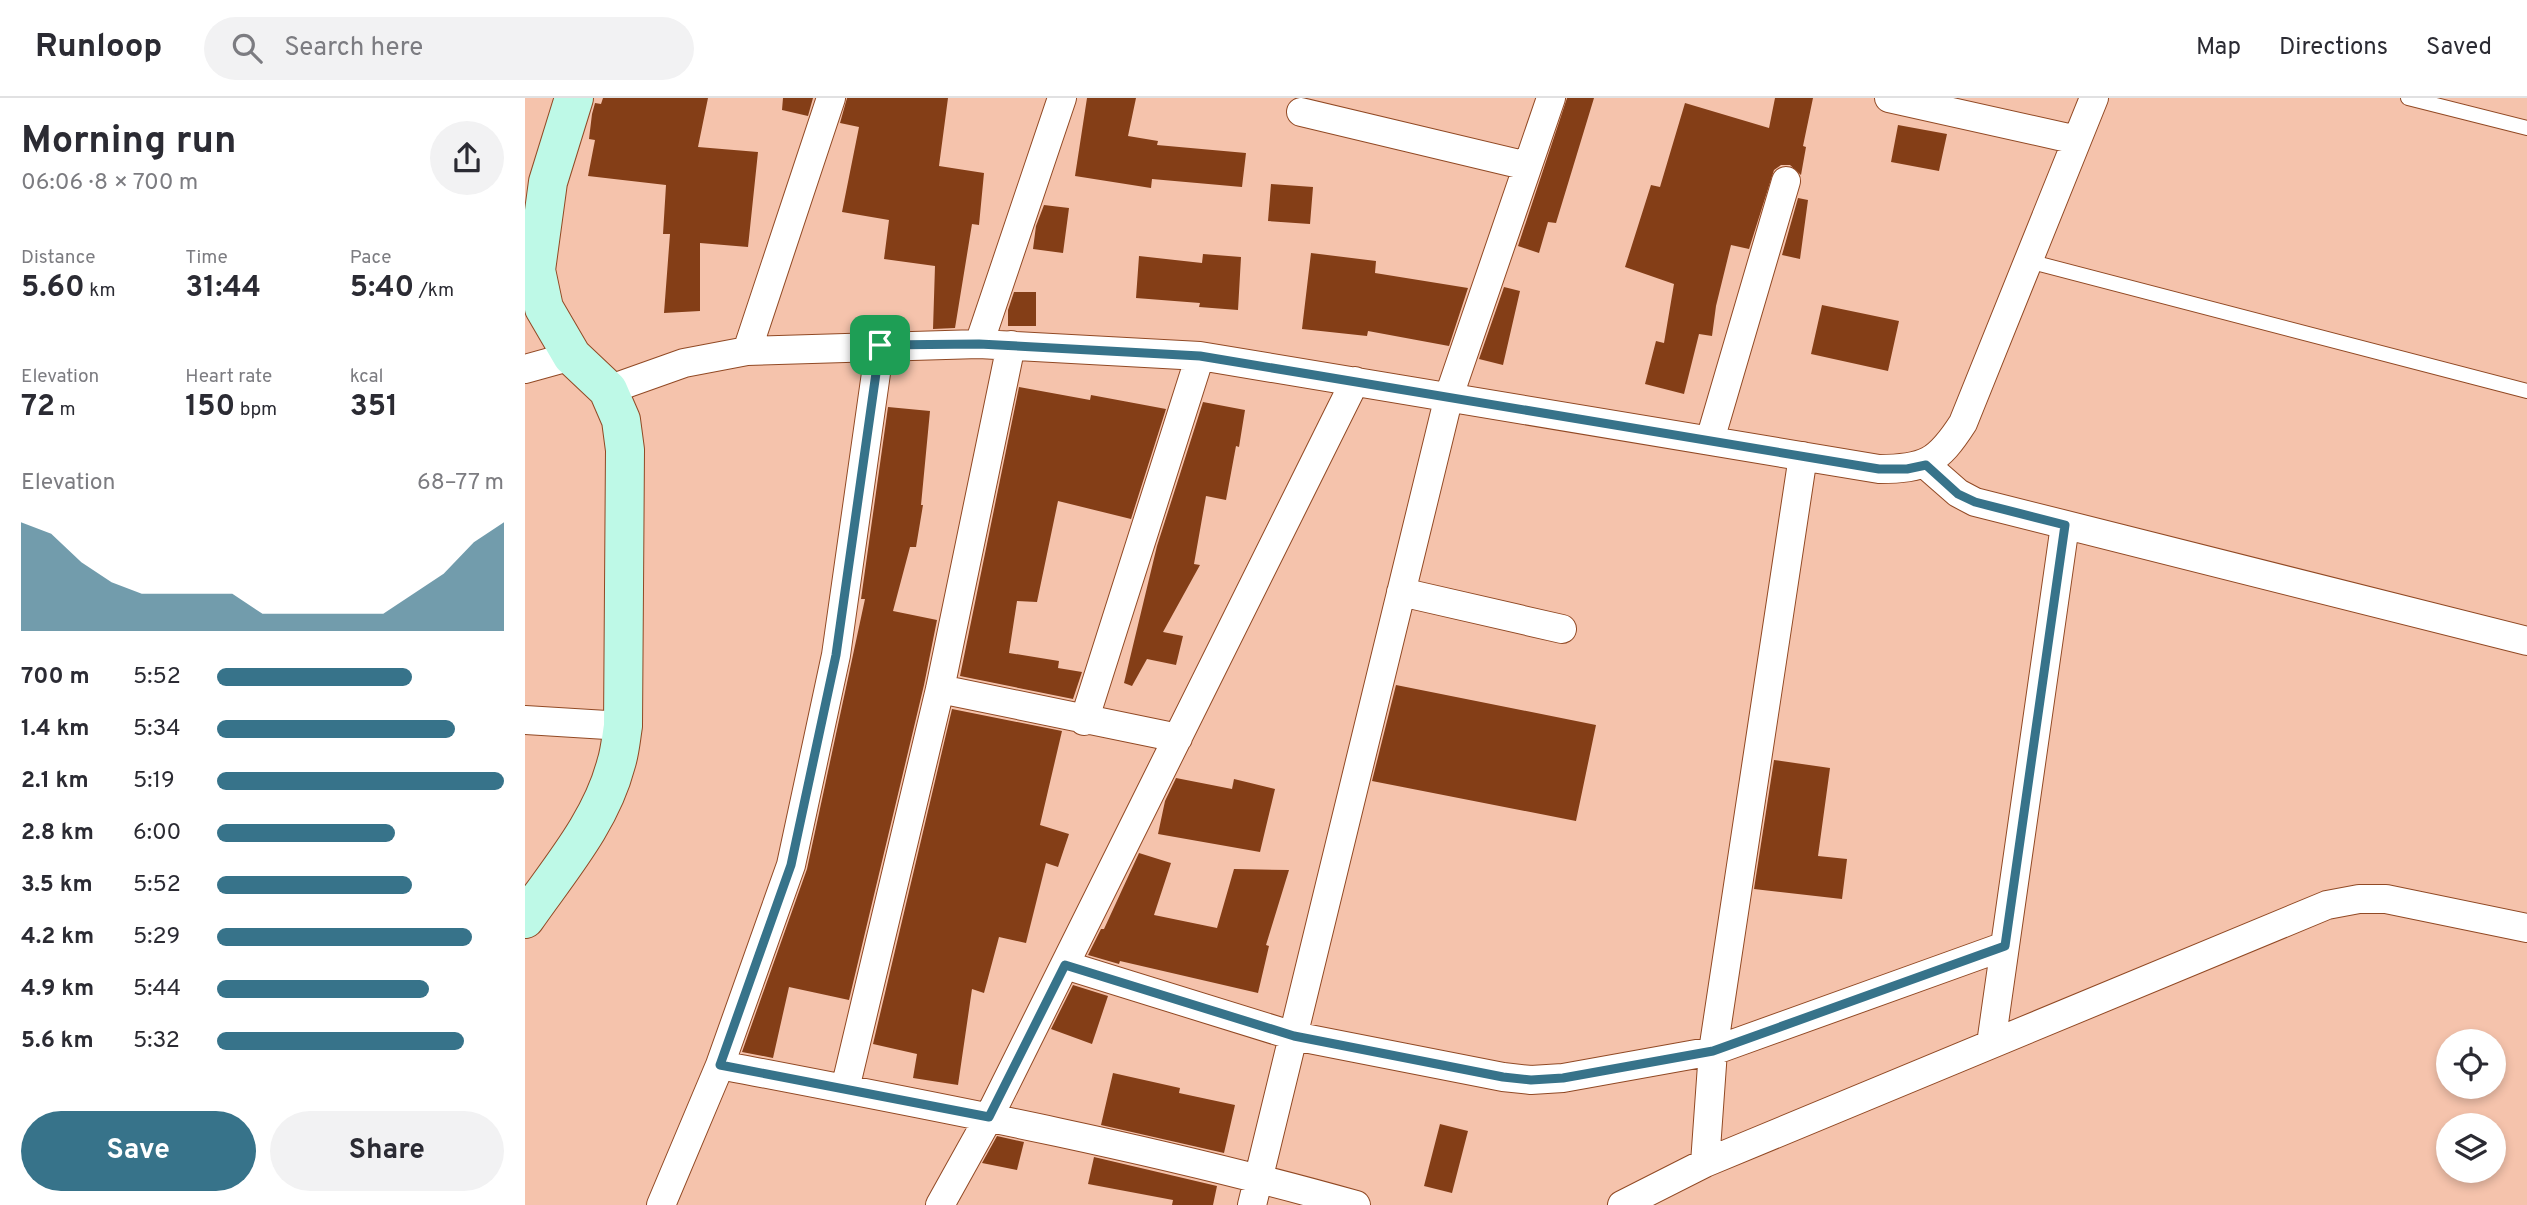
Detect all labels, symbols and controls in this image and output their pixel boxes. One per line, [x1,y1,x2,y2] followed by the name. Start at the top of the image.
[204,17,694,80] search box
[35,27,162,69] text: Runloop
[228,29,266,67] icon: search
[284,32,423,65] text: Search here
[2196,33,2241,63] text: Map
[2279,33,2388,63] text: Directions
[2426,33,2492,63] text: Saved
[21,118,237,167] text: Morning run
[430,121,504,195] button: share
[21,169,198,198] text: 06:06 · 8 × 700 m
[21,246,96,270] text: Distance
[185,246,228,270] text: Time
[350,246,391,270] text: Pace
[21,270,85,307] text: 5.60
[185,270,261,307] text: 31:44
[350,270,414,307] text: 5:40
[85,279,116,303] text: km
[414,279,454,303] text: /km
[850,315,910,375] pin
[861,326,899,364] icon: arrive
[21,365,99,389] text: Elevation
[185,365,272,389] text: Heart rate
[350,365,383,389] text: kcal
[21,389,55,426] text: 72
[185,389,235,426] text: 150
[350,389,398,426] text: 351
[55,398,76,422] text: m
[235,398,277,422] text: bpm
[21,469,116,498] text: Elevation
[417,469,504,498] text: 68–77 m
[21,663,90,692] text: 700 m
[133,663,181,692] text: 5:52
[21,715,89,744] text: 1.4 km
[133,715,181,744] text: 5:34
[21,767,89,796] text: 2.1 km
[133,767,175,796] text: 5:19
[21,819,94,848] text: 2.8 km
[133,819,181,848] text: 6:00
[21,871,93,900] text: 3.5 km
[133,871,181,900] text: 5:52
[21,923,94,952] text: 4.2 km
[133,923,180,952] text: 5:29
[21,975,94,1004] text: 4.9 km
[133,975,181,1004] text: 5:44
[21,1027,94,1056] text: 5.6 km
[133,1027,180,1056] text: 5:32
[2436,1029,2506,1183] map controls
[2436,1029,2506,1099] button: locate
[21,1111,256,1191] button: Save
[270,1111,504,1191] button: Share
[2436,1113,2506,1183] button: layers

